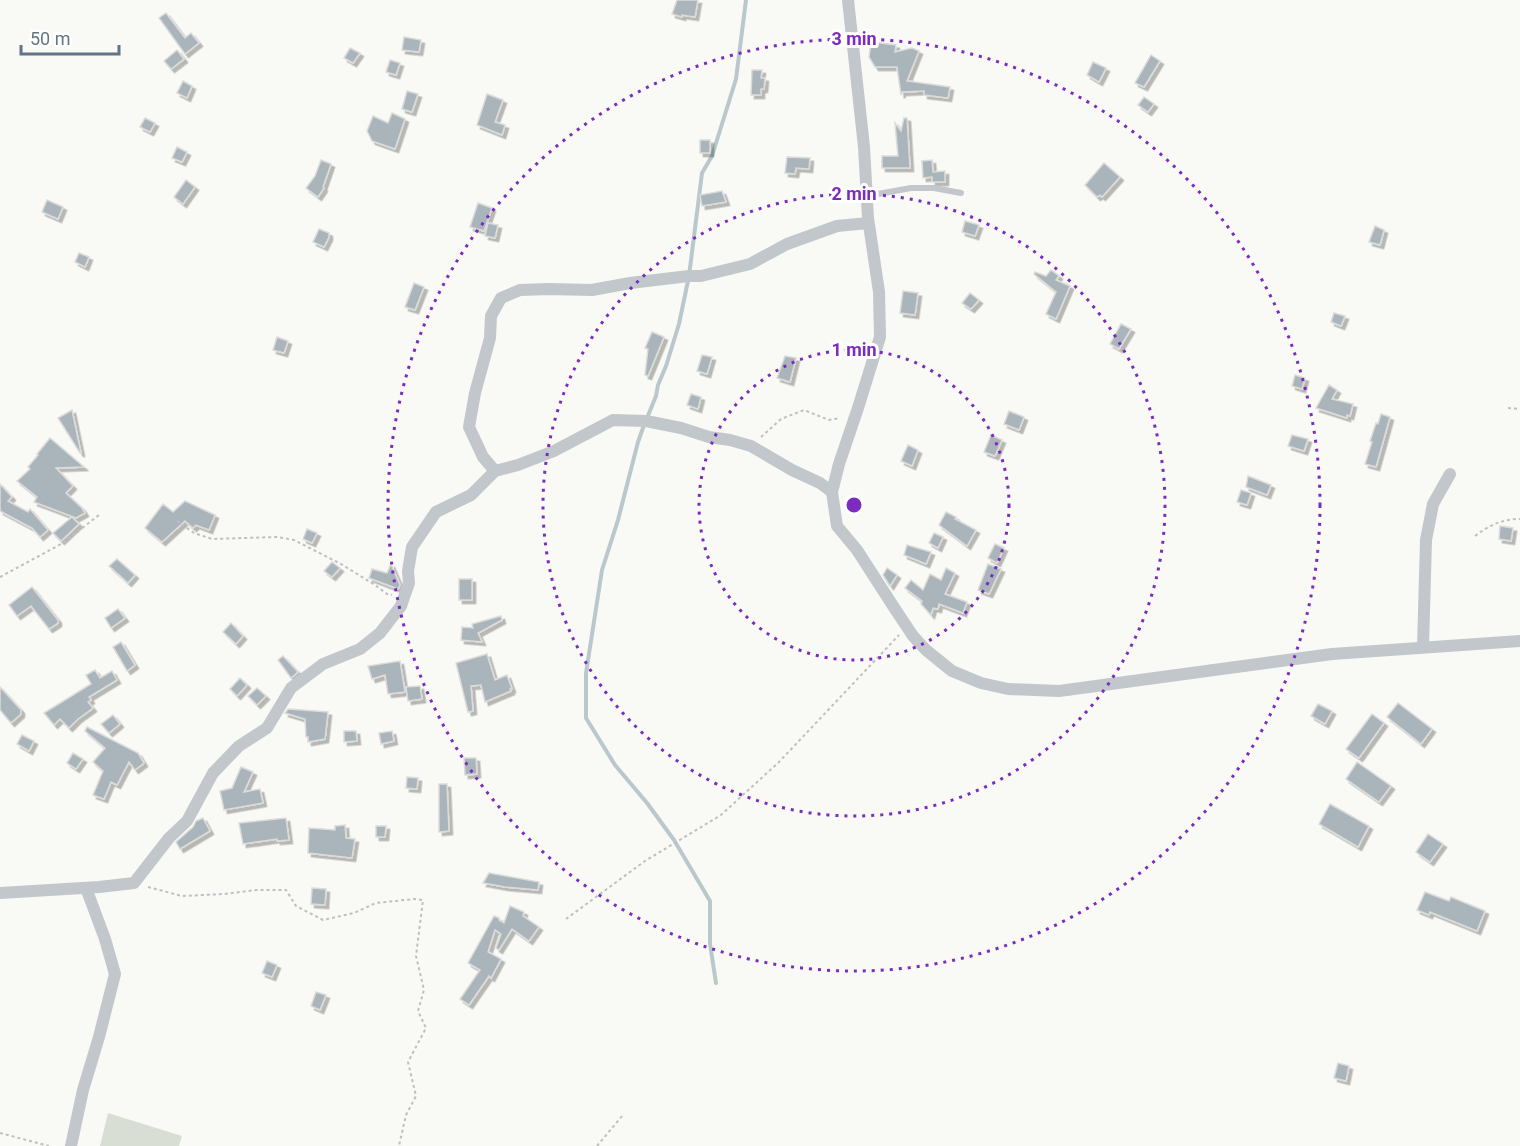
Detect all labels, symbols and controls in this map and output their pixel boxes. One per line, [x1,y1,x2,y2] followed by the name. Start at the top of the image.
[21,18,118,56] scale bar
[30,28,70,49] text: 50 m
[831,28,877,49] text: 3 min
[831,183,877,204] text: 2 min
[831,339,877,360] text: 1 min
[844,495,864,515] centre of rings

